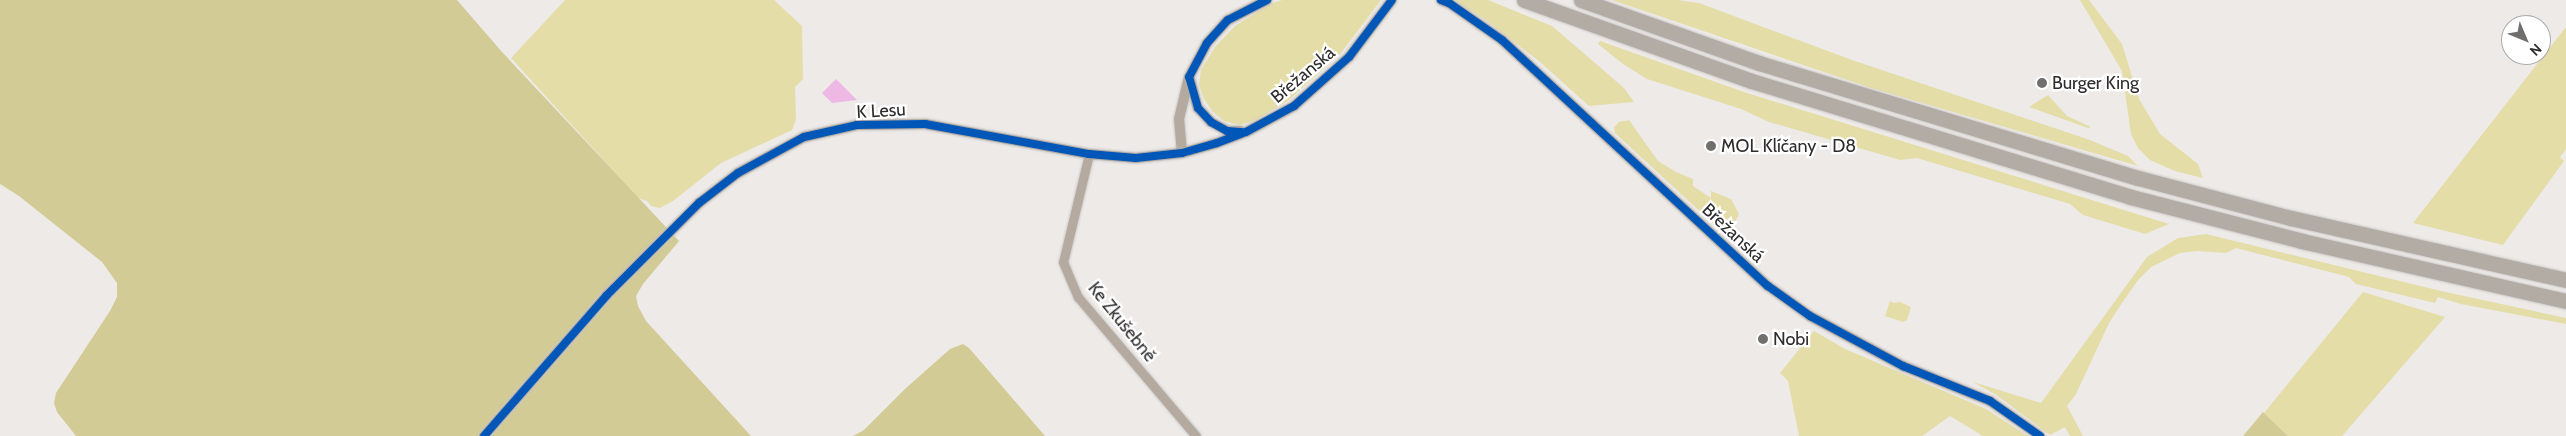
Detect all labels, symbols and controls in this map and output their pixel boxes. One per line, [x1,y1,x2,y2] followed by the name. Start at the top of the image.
[2501,15,2551,65] north arrow
[2526,40,2546,60] text: N
[1267,42,1339,108] street label: Břežanská
[2052,72,2139,94] place label: Burger King
[2036,77,2048,89] marker: Burger King
[856,99,906,123] street label: K Lesu
[1721,135,1856,157] place label: MOL Klíčany - D8
[1705,140,1717,152] marker: MOL Klíčany - D8
[1698,199,1768,267] street label: Břežanská
[1083,278,1161,366] street label: Ke Zkušebně
[1773,328,1809,350] place label: Nobi
[1757,333,1769,345] marker: Nobi

